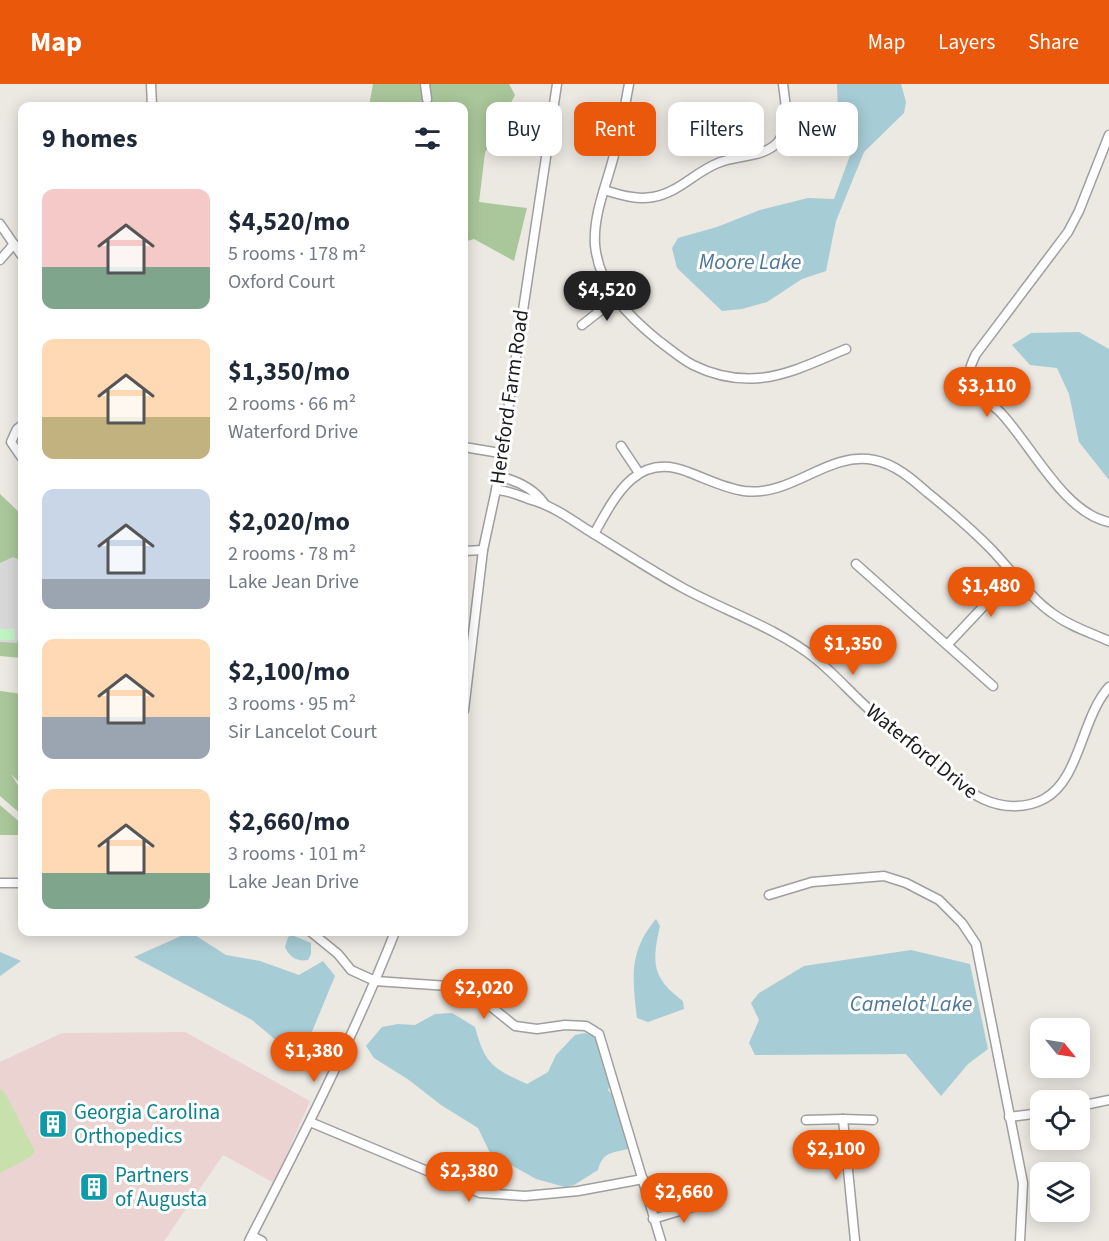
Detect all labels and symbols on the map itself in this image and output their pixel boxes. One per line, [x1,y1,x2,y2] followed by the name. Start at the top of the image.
[699,246,801,278] water label: Moore Lake
[558,271,656,322] pin: $4,520
[482,308,536,486] street label: Hereford Farm Road
[938,367,1036,418] pin: $3,110
[942,567,1040,618] pin: $1,480
[804,625,902,676] pin: $1,350
[859,696,985,806] street label: Waterford Drive
[435,969,533,1020] pin: $2,020
[850,988,972,1020] water label: Camelot Lake
[1030,1018,1090,1078] north arrow
[265,1032,363,1083] pin: $1,380
[74,1097,220,1151] place label: Georgia Carolina Orthopedics
[37,1108,69,1140] building icon: Georgia Carolina Orthopedics
[787,1130,885,1181] pin: $2,100
[420,1152,518,1203] pin: $2,380
[115,1160,207,1214] place label: Partners of Augusta
[78,1171,110,1203] building icon: Partners of Augusta
[635,1173,733,1224] pin: $2,660

